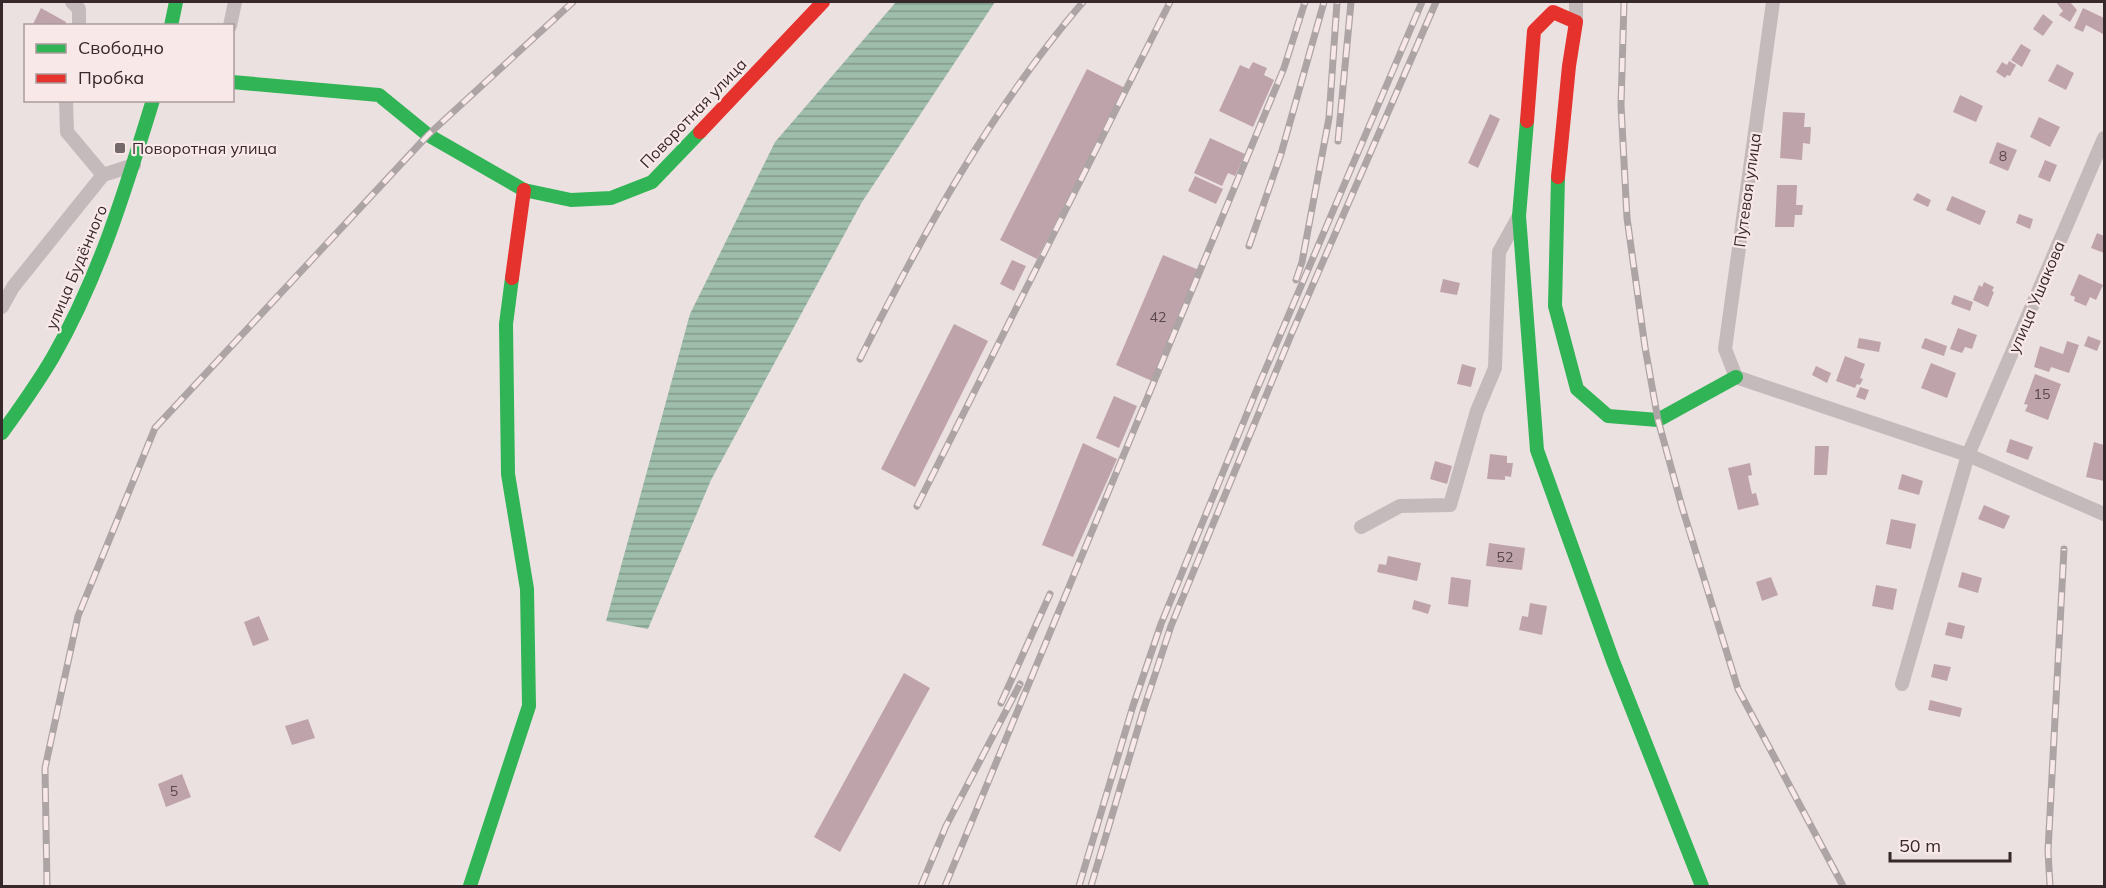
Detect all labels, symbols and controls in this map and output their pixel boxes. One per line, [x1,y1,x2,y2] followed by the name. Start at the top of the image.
[24,24,234,102] legend
[78,36,164,59] text: Свободно
[635,54,751,172] street label: Поворотная улица
[78,66,144,89] text: Пробка
[1729,131,1765,249] street label: Путевая улица
[132,138,277,158] place label: Поворотная улица
[113,141,127,155] marker: Поворотная улица
[1999,147,2007,165] house number: 8
[41,202,111,332] street label: улица Будённого
[2003,238,2069,356] street label: улица Ушакова
[1150,308,1166,326] house number: 42
[2034,385,2050,403] house number: 15
[1497,548,1513,566] house number: 52
[170,782,178,800] house number: 5
[1890,825,2010,863] scale bar
[1899,834,1941,857] text: 50 m

